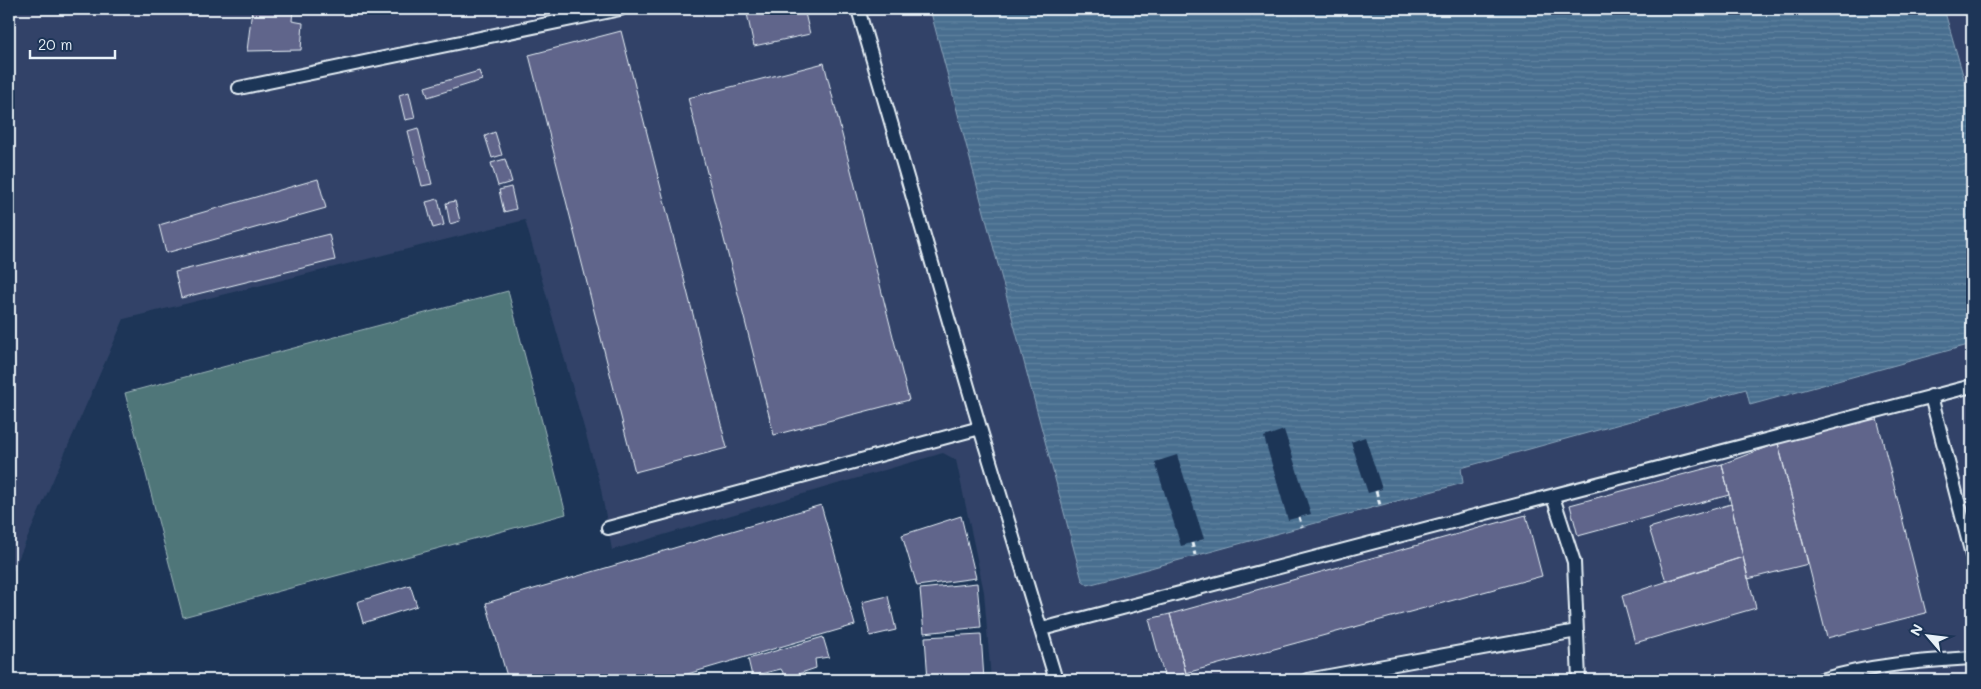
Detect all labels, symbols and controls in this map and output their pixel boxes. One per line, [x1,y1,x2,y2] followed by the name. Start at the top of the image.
[30,28,115,60] scale bar
[38,34,72,54] text: 20 m
[1904,612,1954,662] north arrow
[1905,621,1927,639] text: N

